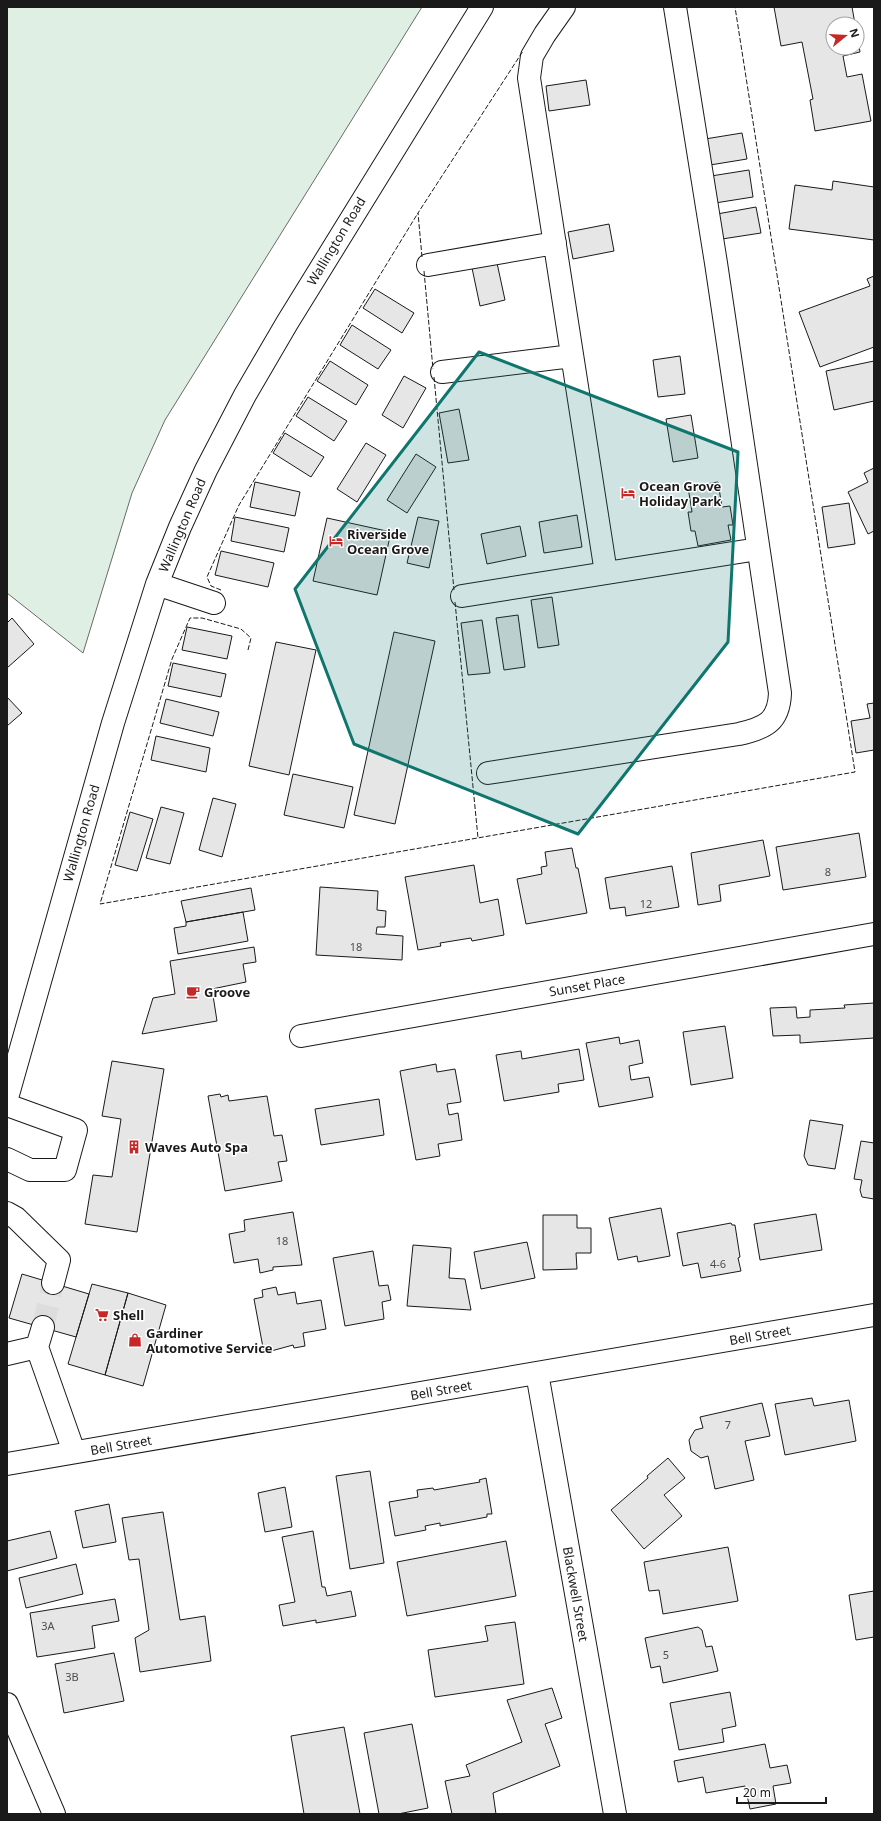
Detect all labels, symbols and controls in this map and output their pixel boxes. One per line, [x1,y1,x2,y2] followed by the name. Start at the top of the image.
[825,16,865,56] north arrow
[846,26,864,39] text: N
[302,193,370,289] street label: Wallington Road
[154,475,210,575] street label: Wallington Road
[639,477,722,510] place label: Ocean Grove Holiday Park
[620,485,636,501] hotel icon: Ocean Grove Holiday Park
[347,525,430,558] place label: Riverside Ocean Grove
[328,533,344,549] hotel icon: Riverside Ocean Grove
[59,782,103,884] street label: Wallington Road
[825,864,831,879] house number: 8
[640,896,652,911] house number: 12
[350,939,362,954] house number: 18
[548,969,626,1001] street label: Sunset Place
[204,983,250,1001] place label: Groove
[185,984,201,1000] cafe icon: Groove
[145,1138,248,1156] place label: Waves Auto Spa
[126,1139,142,1155] building icon: Waves Auto Spa
[276,1233,288,1248] house number: 18
[710,1256,726,1271] house number: 4-6
[113,1306,144,1324] place label: Shell
[94,1307,110,1323] supermarket icon: Shell
[728,1321,792,1349] street label: Bell Street
[146,1324,273,1357] place label: Gardiner Automotive Service
[127,1332,143,1348] shop icon: Gardiner Automotive Service
[409,1376,473,1404] street label: Bell Street
[725,1417,731,1432] house number: 7
[89,1431,153,1459] street label: Bell Street
[559,1545,593,1643] street label: Blackwell Street
[41,1618,56,1633] house number: 3A
[663,1647,669,1662] house number: 5
[65,1669,79,1684] house number: 3B
[737,1779,826,1805] scale bar
[743,1784,771,1801] text: 20 m

